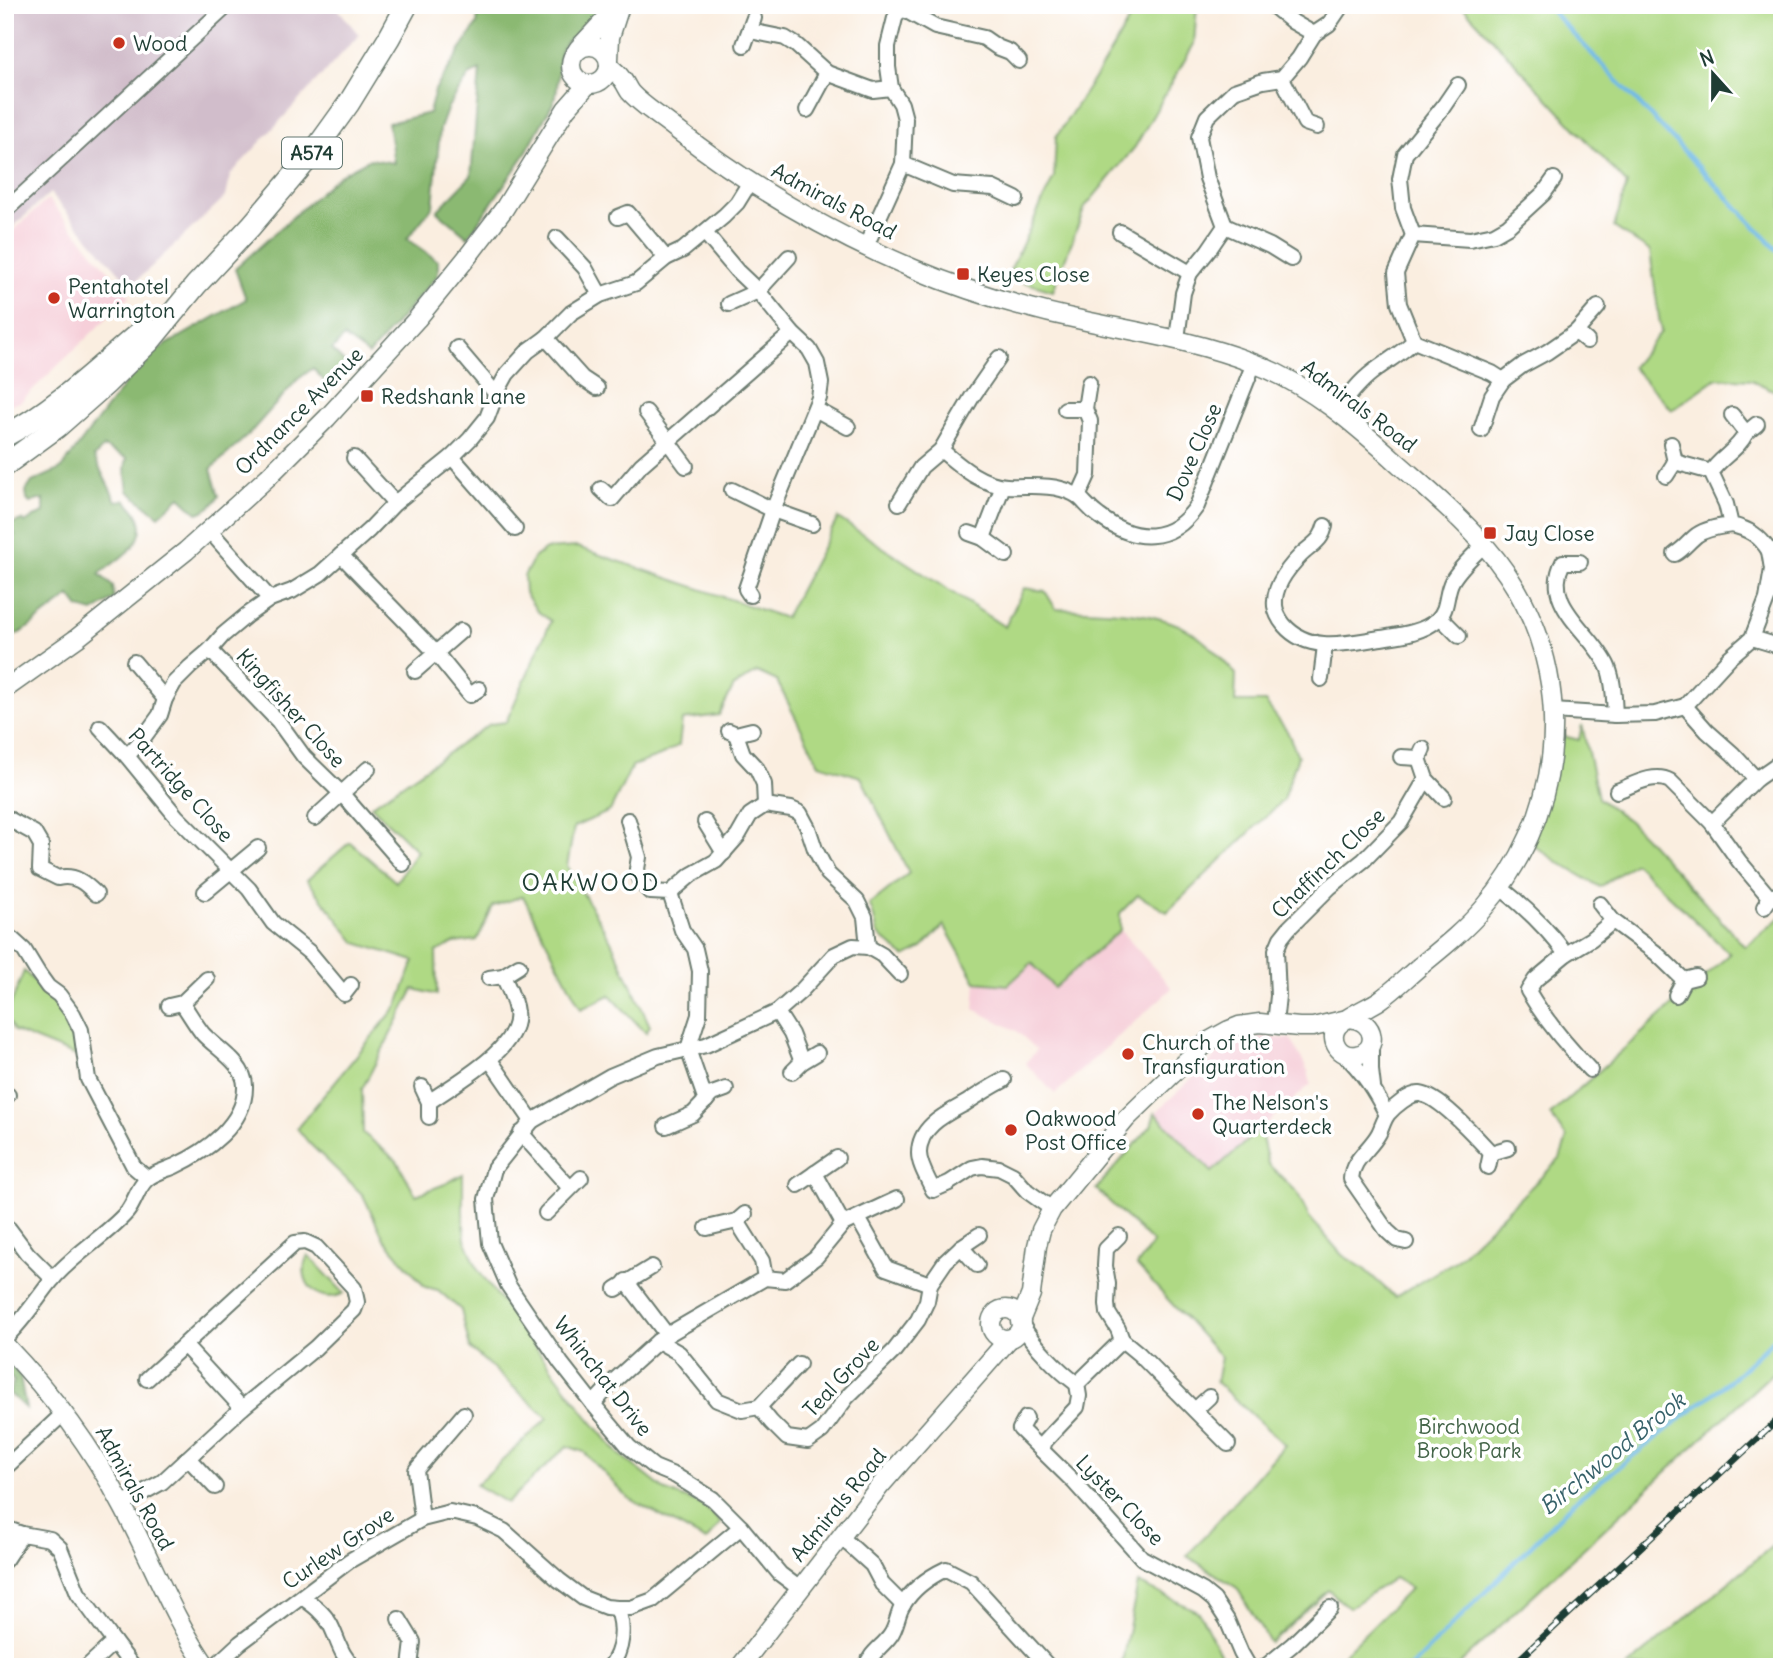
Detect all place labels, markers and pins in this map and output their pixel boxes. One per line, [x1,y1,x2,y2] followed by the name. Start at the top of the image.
[133,30,187,57] place label: Wood
[111,35,127,51] marker: Wood
[977,261,1090,288] place label: Keyes Close
[955,266,971,282] marker: Keyes Close
[68,273,175,324] place label: Pentahotel Warrington
[46,290,62,306] marker: Pentahotel Warrington
[381,383,526,410] place label: Redshank Lane
[359,388,375,404] marker: Redshank Lane
[1504,520,1595,547] place label: Jay Close
[1482,525,1498,541] marker: Jay Close
[1142,1029,1285,1080] place label: Church of the Transfiguration
[1120,1046,1136,1062] marker: Church of the Transfiguration
[1212,1089,1332,1140] place label: The Nelson's Quarterdeck
[1025,1105,1127,1156] place label: Oakwood Post Office
[1190,1106,1206,1122] marker: The Nelson's Quarterdeck
[1003,1122,1019,1138] marker: Oakwood Post Office

